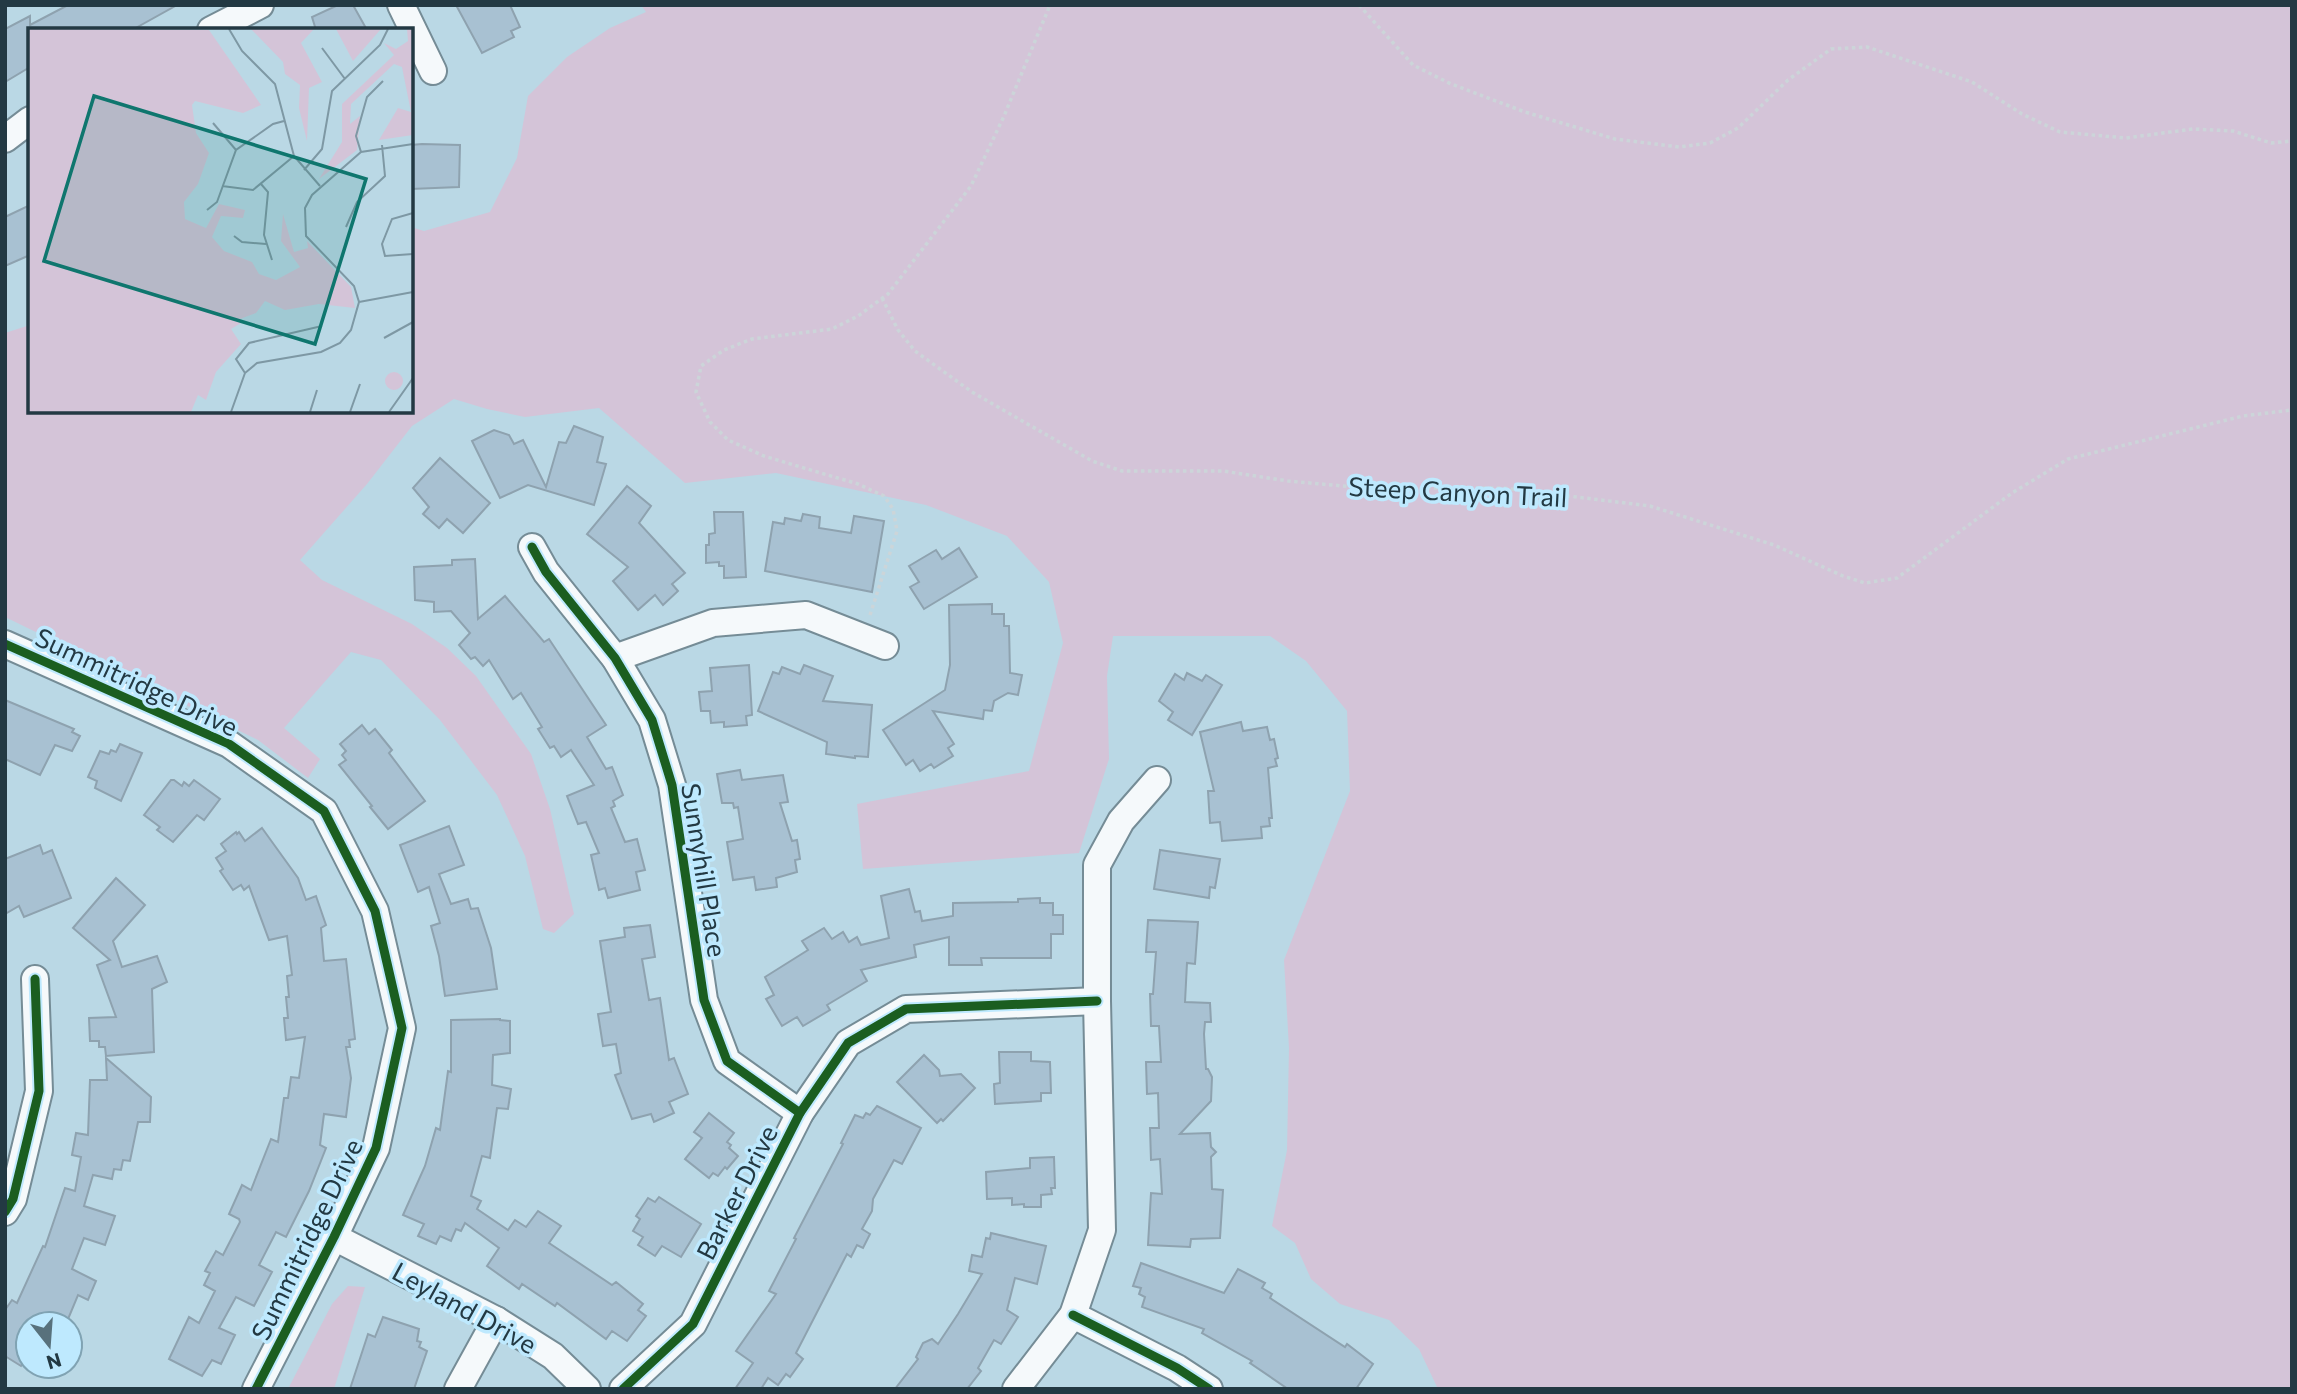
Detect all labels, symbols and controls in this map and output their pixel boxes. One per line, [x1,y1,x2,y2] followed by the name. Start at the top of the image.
[28,28,413,413] inset map
[1348,470,1568,512] street label: Steep Canyon Trail
[31,620,243,742] street label: Summitridge Drive
[676,781,734,959] street label: Sunnyhill Place
[689,1120,783,1264] street label: Barker Drive
[244,1133,368,1345] street label: Summitridge Drive
[388,1255,542,1359] street label: Leyland Drive
[14,1310,84,1380] north arrow
[44,1349,64,1375] text: N

